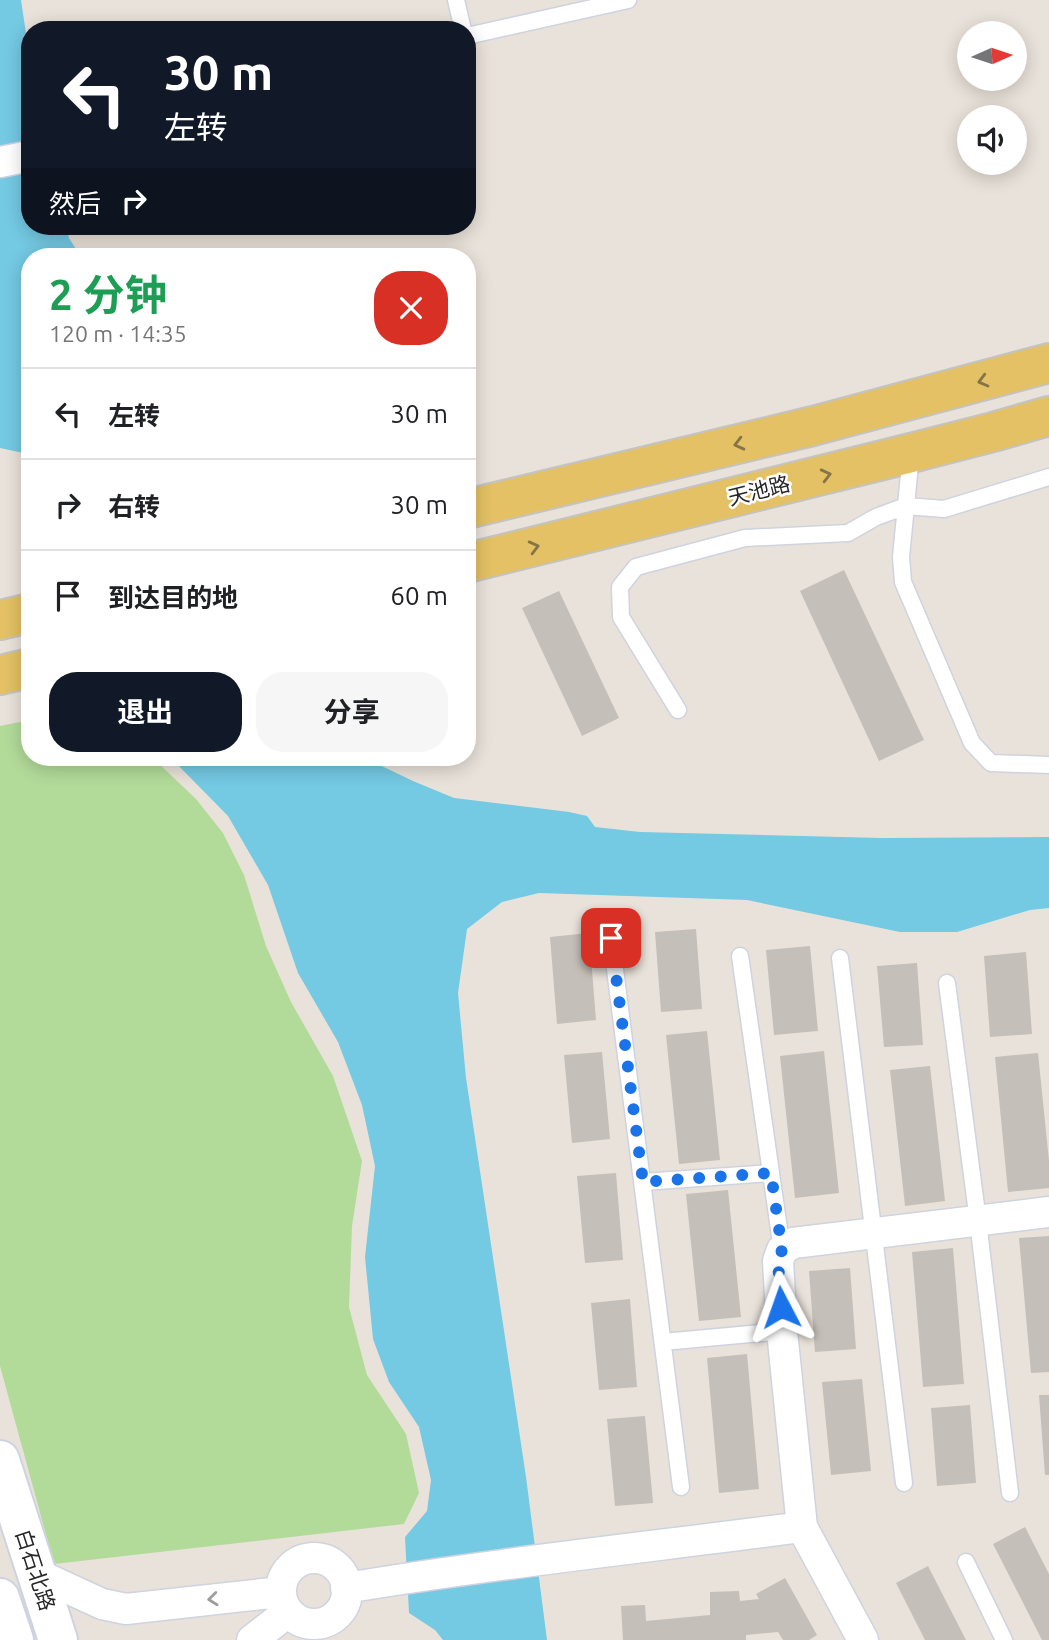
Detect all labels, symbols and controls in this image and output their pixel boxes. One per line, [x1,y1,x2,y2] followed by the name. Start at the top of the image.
[957,21,1027,91] north arrow
[957,21,1027,175] map controls
[164,44,273,99] text: 30 m
[49,49,140,140] icon: left
[957,105,1027,175] button: sound
[164,109,228,145] text: 左转
[115,182,153,220] icon: right
[49,189,101,218] text: 然后
[49,271,167,318] text: 2 分钟
[374,271,448,345] button: close
[49,321,187,346] text: 120 m · 14:35
[977,373,989,387] one-way arrow
[49,395,87,433] icon: left
[390,399,448,428] text: 30 m
[108,401,160,430] text: 左转
[733,436,745,450] one-way arrow
[820,469,832,483] one-way arrow
[725,471,792,509] street label: 天池路
[49,486,87,524] icon: right
[390,490,448,519] text: 30 m
[108,492,160,521] text: 右转
[527,541,539,555] one-way arrow
[49,577,87,615] icon: arrive
[390,581,448,610] text: 60 m
[108,583,238,612] text: 到达目的地
[49,672,242,752] button: 退出
[256,672,448,752] button: 分享
[581,908,641,968] pin
[592,919,630,957] icon: arrive
[744,1270,818,1344] position arrow
[12,1526,60,1613] street label: 白石北路
[207,1592,219,1607] one-way arrow

